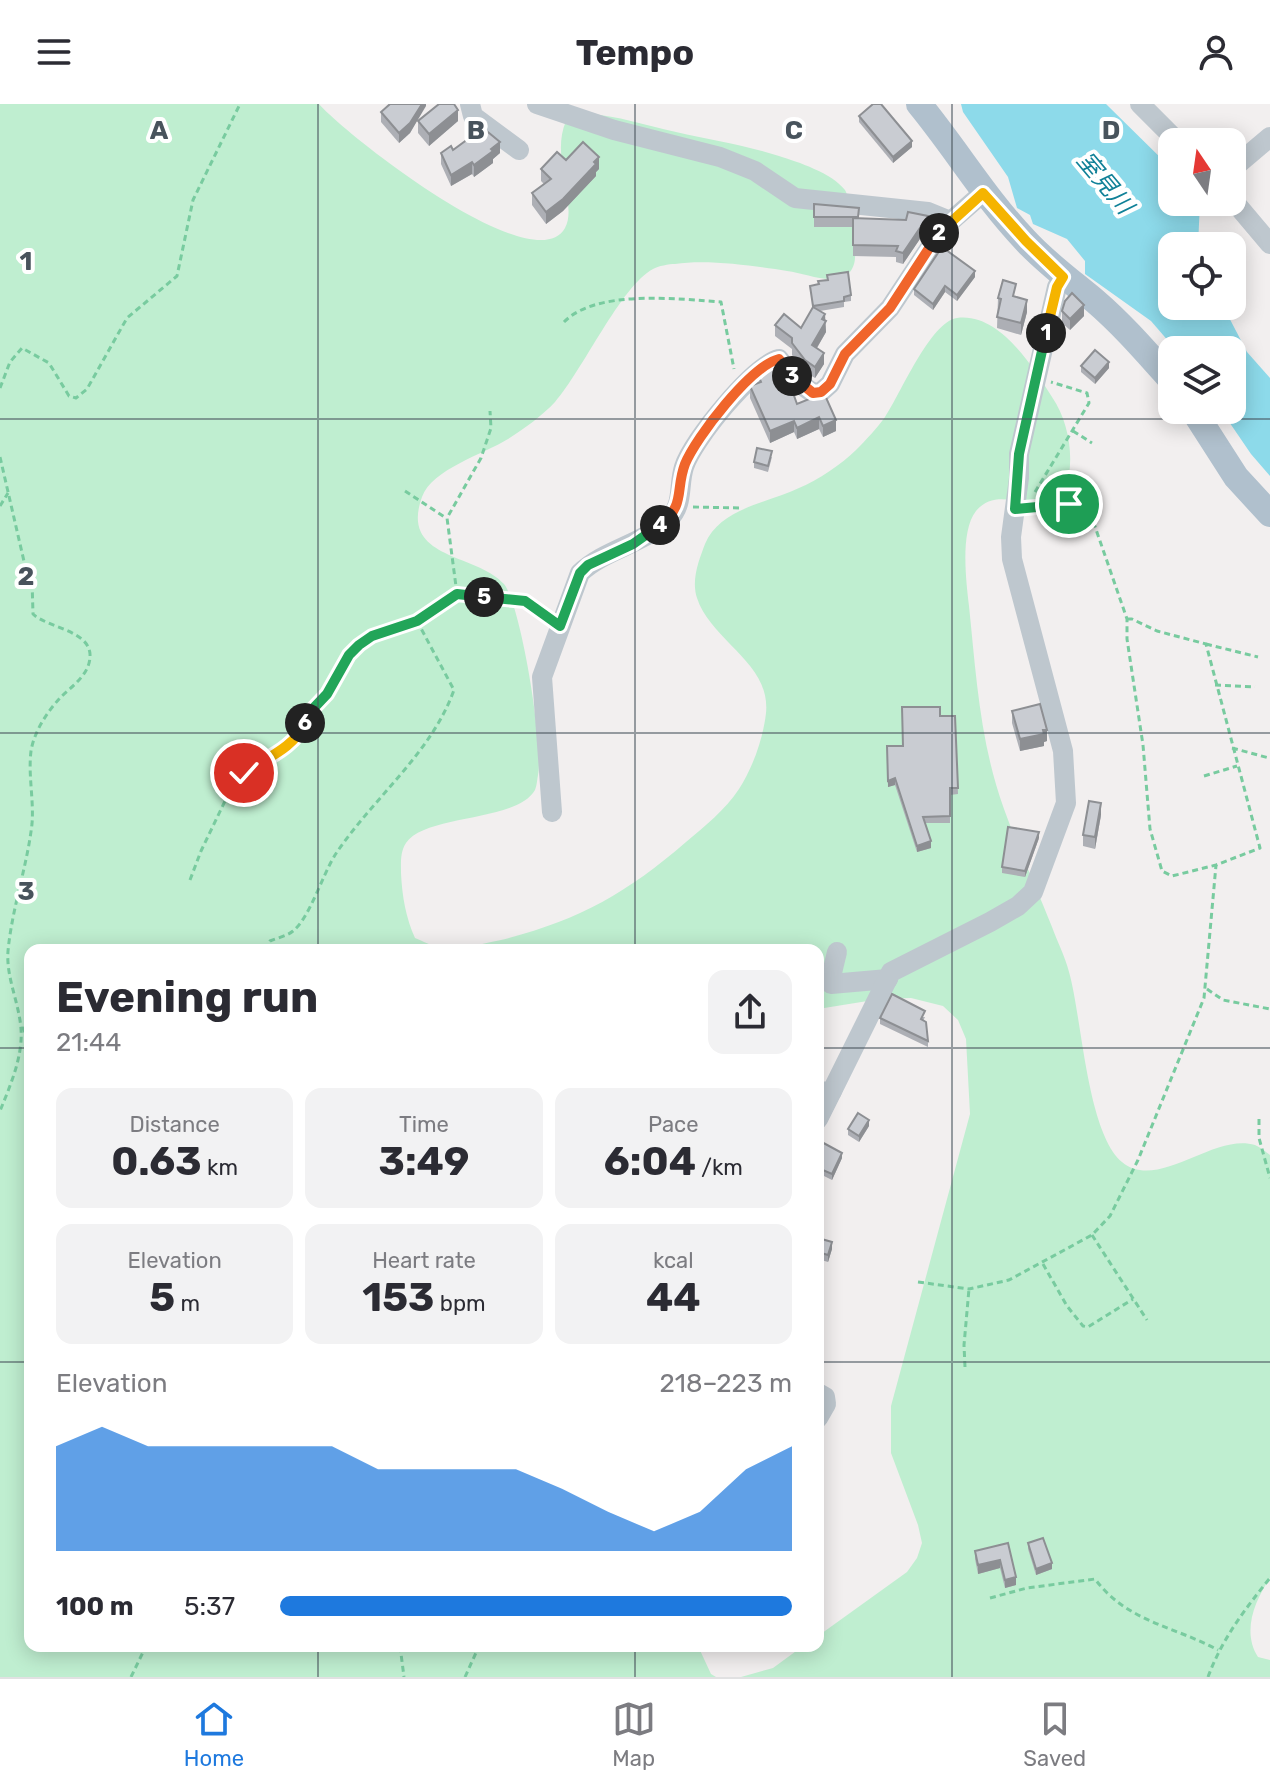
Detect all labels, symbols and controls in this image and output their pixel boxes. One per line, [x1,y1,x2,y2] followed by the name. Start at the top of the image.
[32,30,76,74] icon: menu
[1194,30,1238,74] icon: person
[576,31,694,74] text: Tempo
[150,115,169,146] text: A
[467,115,485,146] text: B
[785,115,803,146] text: C
[1102,115,1120,146] text: D
[1158,128,1246,216] north arrow
[1158,128,1246,424] map controls
[1071,146,1141,222] water label: 室見川
[919,213,959,253] pin: 2
[932,219,946,246] text: 2
[1158,232,1246,320] button: locate
[20,246,32,277] text: 1
[1026,313,1066,353] pin: 1
[1041,319,1051,346] text: 1
[1158,336,1246,424] button: layers
[772,356,812,396] pin: 3
[785,362,799,389] text: 3
[1035,470,1103,538] pin
[1047,482,1091,526] icon: arrive
[640,505,680,545] pin: 4
[652,511,668,538] text: 4
[18,561,34,592] text: 2
[464,577,504,617] pin: 5
[477,583,491,610] text: 5
[285,703,325,743] pin: 6
[298,709,312,736] text: 6
[210,739,278,807] pin
[222,751,266,795] icon: check
[17,876,35,907] text: 3
[708,970,792,1054] button: share
[56,971,318,1023] text: Evening run
[56,1027,121,1058] text: 21:44
[130,1111,220,1138] text: Distance
[399,1111,449,1138] text: Time
[648,1111,699,1138] text: Pace
[111,1138,202,1185] text: 0.63
[379,1138,469,1185] text: 3:49
[604,1138,696,1185] text: 6:04
[202,1154,238,1181] text: km
[696,1154,743,1181] text: /km
[128,1247,222,1274] text: Elevation
[372,1247,476,1274] text: Heart rate
[653,1247,694,1274] text: kcal
[149,1274,175,1321] text: 5
[362,1274,434,1321] text: 153
[646,1274,701,1321] text: 44
[175,1290,200,1317] text: m
[434,1290,486,1317] text: bpm
[56,1368,167,1399] text: Elevation
[660,1368,792,1399] text: 218–223 m
[56,1591,134,1622] text: 100 m
[184,1591,235,1622] text: 5:37
[184,1697,244,1772] tab: Home
[612,1697,656,1772] tab: Map
[1023,1697,1086,1772] tab: Saved

